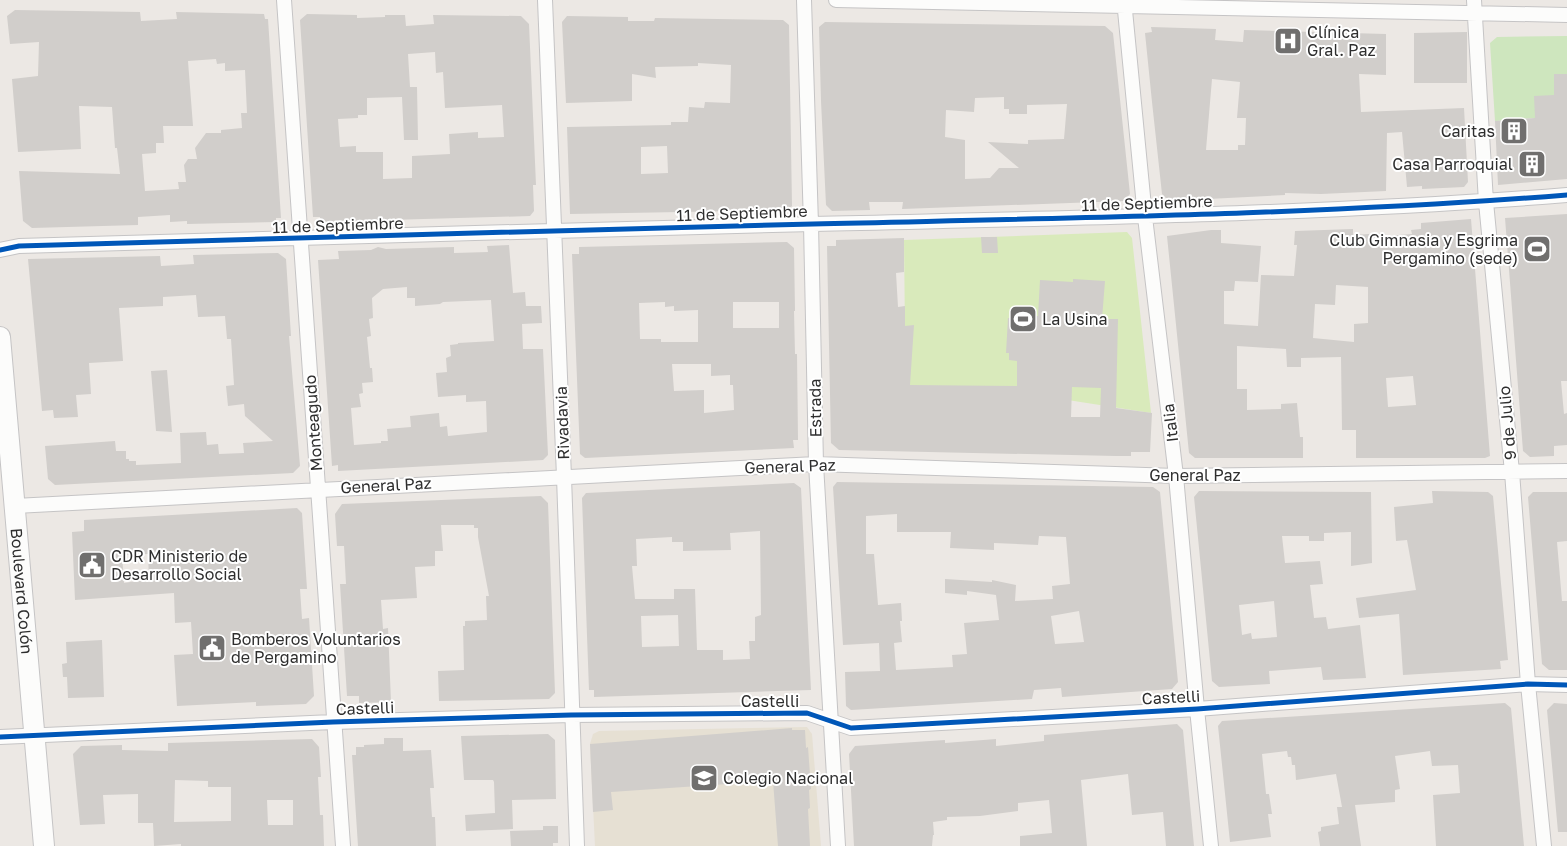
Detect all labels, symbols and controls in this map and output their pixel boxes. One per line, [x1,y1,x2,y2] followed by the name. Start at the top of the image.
[1307,22,1376,60] place label: Clínica Gral. Paz
[1273,26,1303,56] hospital icon: Clínica Gral. Paz
[1499,116,1529,146] building icon: Caritas
[1441,121,1495,141] place label: Caritas
[1517,149,1547,179] building icon: Casa Parroquial
[1392,154,1513,174] place label: Casa Parroquial
[1081,191,1213,215] street label: 11 de Septiembre
[676,201,808,225] street label: 11 de Septiembre
[272,213,404,237] street label: 11 de Septiembre
[1329,230,1518,268] place label: Club Gimnasia y Esgrima Pergamino (sede)
[1522,234,1552,264] sports icon: Club Gimnasia y Esgrima Pergamino (sede)
[1008,304,1038,334] sports icon: La Usina
[1042,309,1108,329] place label: La Usina
[300,374,326,472] street label: Monteagudo
[804,379,826,437] street label: Estrada
[1494,385,1520,461] street label: 9 de Julio
[551,386,573,460] street label: Rivadavia
[1158,402,1182,444] street label: Italia
[744,454,836,478] street label: General Paz
[1149,465,1241,485] street label: General Paz
[340,473,432,497] street label: General Paz
[7,527,37,655] street label: Boulevard Colón
[111,546,248,584] place label: CDR Ministerio de Desarrollo Social
[77,550,107,580] public building icon: CDR Ministerio de Desarrollo Social
[231,629,401,667] place label: Bomberos Voluntarios de Pergamino
[197,633,227,663] public building icon: Bomberos Voluntarios de Pergamino
[1141,685,1201,709] street label: Castelli
[741,691,799,711] street label: Castelli
[335,697,395,719] street label: Castelli
[689,763,719,793] school or university icon: Colegio Nacional
[723,768,853,788] place label: Colegio Nacional

